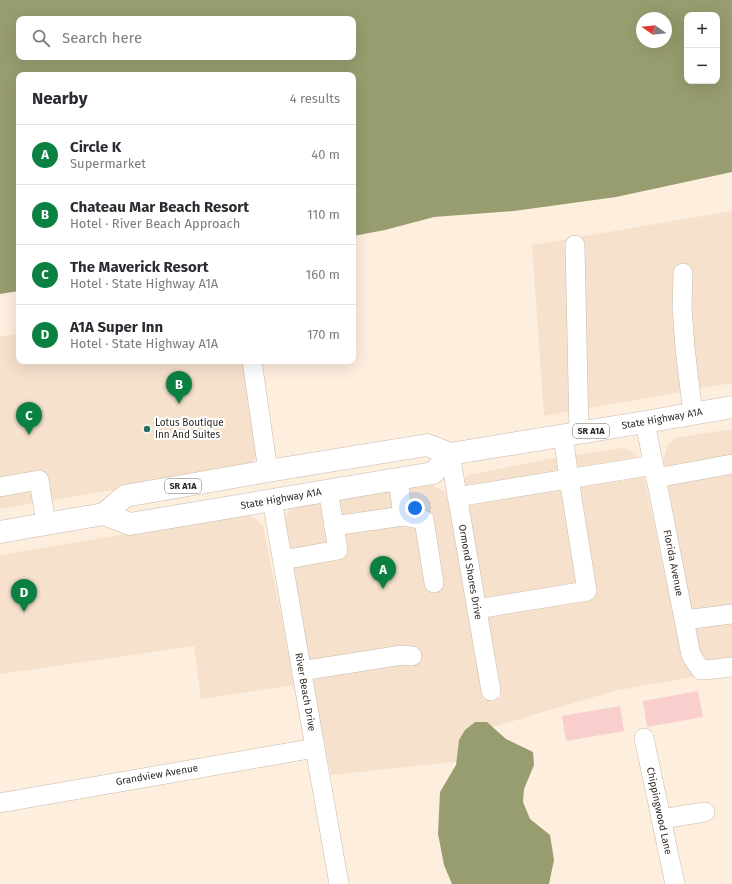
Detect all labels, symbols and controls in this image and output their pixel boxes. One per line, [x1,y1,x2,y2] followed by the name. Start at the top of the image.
[636,12,672,48] north arrow
[684,12,720,84] map controls
[684,12,720,48] button: +
[16,16,356,60] search box
[30,27,52,49] icon: search
[62,29,142,47] text: Search here
[684,48,720,84] button: −
[32,88,87,109] text: Nearby
[290,91,340,106] text: 4 results
[70,138,121,156] text: Circle K
[41,147,49,162] text: A
[311,147,340,162] text: 40 m
[70,156,146,171] text: Supermarket
[70,198,249,216] text: Chateau Mar Beach Resort
[41,207,49,222] text: B
[307,207,340,222] text: 110 m
[70,216,240,231] text: Hotel · River Beach Approach
[70,258,209,276] text: The Maverick Resort
[41,267,49,282] text: C
[306,267,340,282] text: 160 m
[70,276,218,291] text: Hotel · State Highway A1A
[70,318,163,336] text: A1A Super Inn
[41,327,49,342] text: D
[307,327,340,342] text: 170 m
[70,336,218,351] text: Hotel · State Highway A1A
[166,371,192,404] pin: B
[16,402,42,435] pin: C
[621,406,704,432] street label: State Highway A1A
[155,417,224,441] place label: Lotus Boutique Inn And Suites
[142,424,152,434] marker: Lotus Boutique Inn And Suites
[573,424,609,438] road number: SR A1A
[165,479,201,493] road number: SR A1A
[240,486,323,512] street label: State Highway A1A
[405,498,425,518] your location
[456,523,484,621] street label: Ormond Shores Drive
[661,529,685,597] street label: Florida Avenue
[370,556,396,589] pin: A
[11,579,37,612] pin: D
[292,652,318,732] street label: River Beach Drive
[115,762,199,788] street label: Grandview Avenue
[644,766,674,856] street label: Chippingwood Lane

